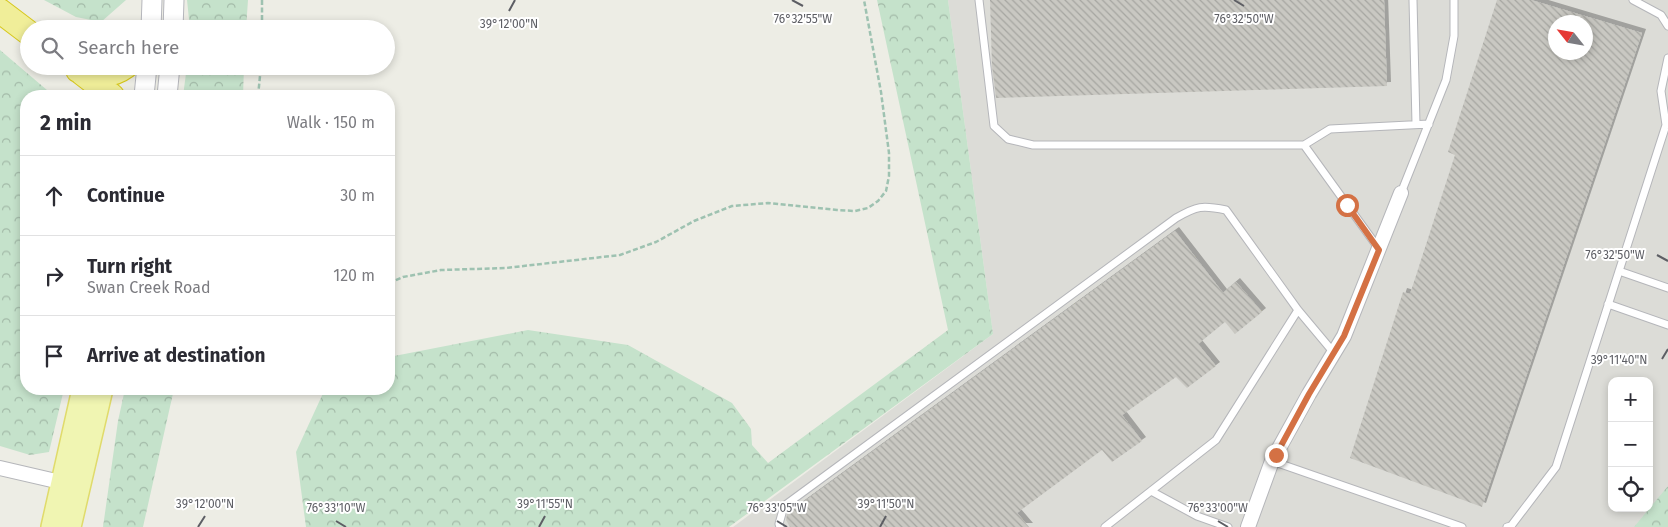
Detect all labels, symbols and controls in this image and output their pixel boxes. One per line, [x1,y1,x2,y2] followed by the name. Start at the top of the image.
[774,12,832,26] text: 76°32'55"W
[1214,12,1274,26] text: 76°32'50"W
[1548,15,1593,60] north arrow
[480,17,538,31] text: 39°12'00"N
[20,20,395,75] search box
[38,34,66,62] icon: search
[78,36,179,59] text: Search here
[40,110,92,136] text: 2 min
[287,113,375,132] text: Walk · 150 m
[40,182,68,210] icon: ahead
[87,184,165,207] text: Continue
[340,186,375,205] text: 30 m
[1336,194,1359,217] route start
[1585,248,1645,262] text: 76°32'50"W
[87,255,172,278] text: Turn right
[40,262,68,290] icon: right
[333,266,375,285] text: 120 m
[87,278,211,297] text: Swan Creek Road
[40,342,68,370] icon: arrive
[87,344,266,367] text: Arrive at destination
[1591,353,1647,367] text: 39°11'40"N
[1608,377,1653,512] map controls
[1608,377,1653,422] button: +
[1608,422,1653,467] button: −
[1265,444,1288,467] route end
[1608,467,1653,512] button: locate
[176,497,234,511] text: 39°12'00"N
[517,497,573,511] text: 39°11'55"N
[858,497,914,511] text: 39°11'50"N
[307,501,365,515] text: 76°33'10"W
[747,501,807,515] text: 76°33'05"W
[1188,501,1248,515] text: 76°33'00"W

